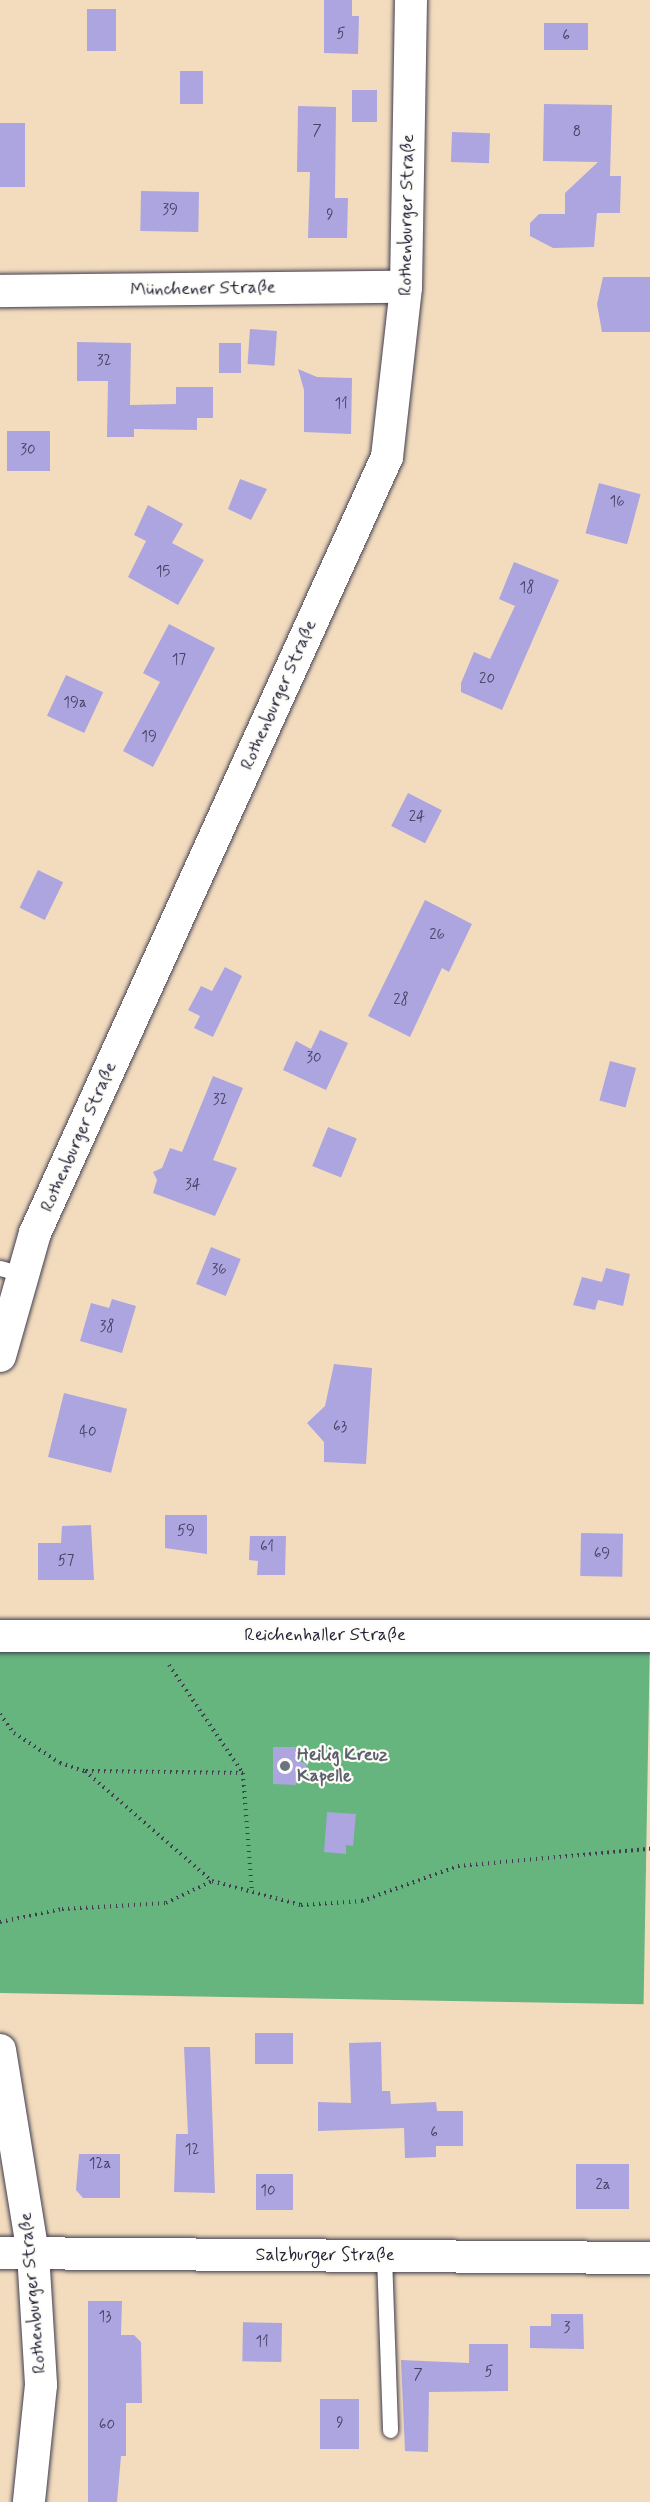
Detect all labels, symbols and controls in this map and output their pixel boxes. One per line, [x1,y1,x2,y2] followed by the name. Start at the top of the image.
[337,26,345,44] house number: 5
[562,28,570,46] house number: 6
[312,123,322,141] house number: 7
[573,124,581,142] house number: 8
[395,135,419,295] street label: Rothenburger Straße
[162,202,178,220] house number: 39
[326,207,334,225] house number: 9
[132,277,274,301] street label: Münchener Straße
[97,353,111,371] house number: 32
[334,396,348,414] house number: 11
[20,442,36,460] house number: 30
[610,494,624,512] house number: 16
[156,564,170,582] house number: 15
[520,580,534,598] house number: 18
[237,618,321,772] street label: Rothenburger Straße
[172,652,186,670] house number: 17
[479,671,495,689] house number: 20
[63,695,87,713] house number: 19a
[141,729,157,747] house number: 19
[409,809,425,827] house number: 24
[429,927,445,945] house number: 26
[393,992,409,1010] house number: 28
[306,1050,322,1068] house number: 30
[37,1060,121,1214] street label: Rothenburger Straße
[213,1092,227,1110] house number: 32
[185,1177,201,1195] house number: 34
[211,1262,227,1280] house number: 36
[100,1319,114,1337] house number: 38
[333,1419,347,1437] house number: 63
[79,1424,97,1442] house number: 40
[177,1523,195,1541] house number: 59
[260,1539,274,1557] house number: 61
[594,1546,610,1564] house number: 69
[58,1553,74,1571] house number: 57
[246,1624,404,1646] street label: Reichenhaller Straße
[297,1745,388,1788] place label: Heilig Kreuz Kapelle
[278,1759,292,1773] marker: Heilig Kreuz Kapelle
[430,2125,438,2143] house number: 6
[185,2142,199,2160] house number: 12
[89,2156,111,2174] house number: 12a
[595,2177,611,2195] house number: 2a
[260,2183,276,2201] house number: 10
[15,2213,51,2373] street label: Rothenburger Straße
[256,2244,394,2266] street label: Salzburger Straße
[98,2309,112,2327] house number: 13
[564,2320,570,2338] house number: 3
[255,2334,269,2352] house number: 11
[485,2364,493,2382] house number: 5
[413,2367,423,2385] house number: 7
[336,2415,344,2433] house number: 9
[99,2417,115,2435] house number: 60

